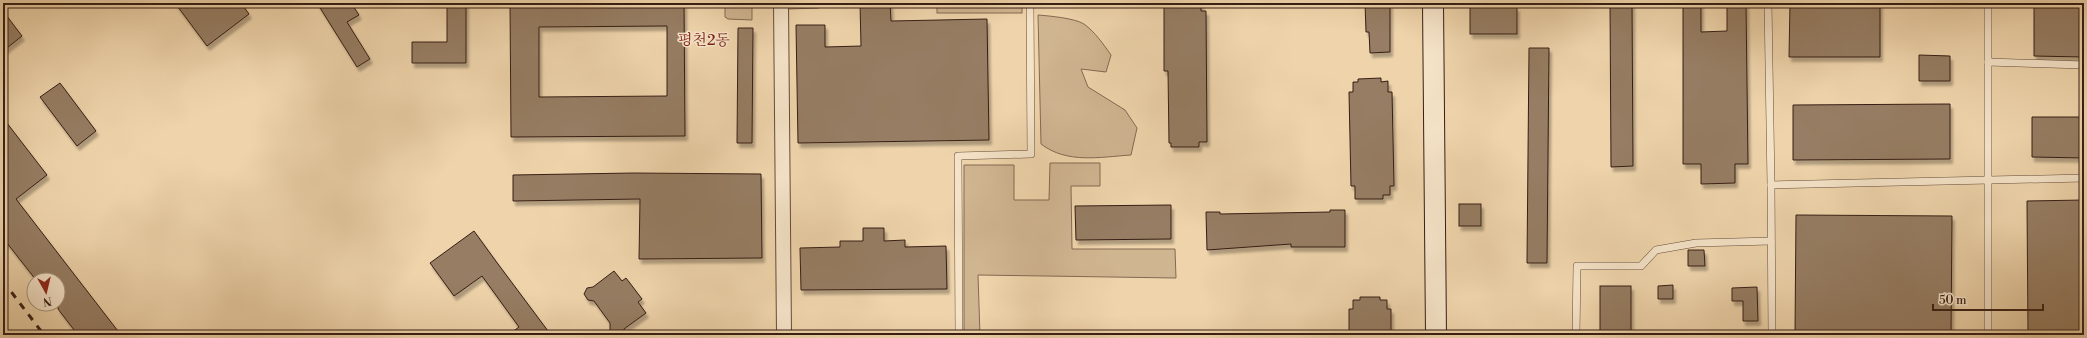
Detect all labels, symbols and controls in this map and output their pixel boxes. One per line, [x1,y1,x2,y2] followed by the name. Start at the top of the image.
[678,31,731,50] district label: 평천2동
[26,272,66,312] north arrow
[1933,286,2043,312] scale bar
[42,293,53,308] text: N
[1939,293,1967,308] text: 50 m

